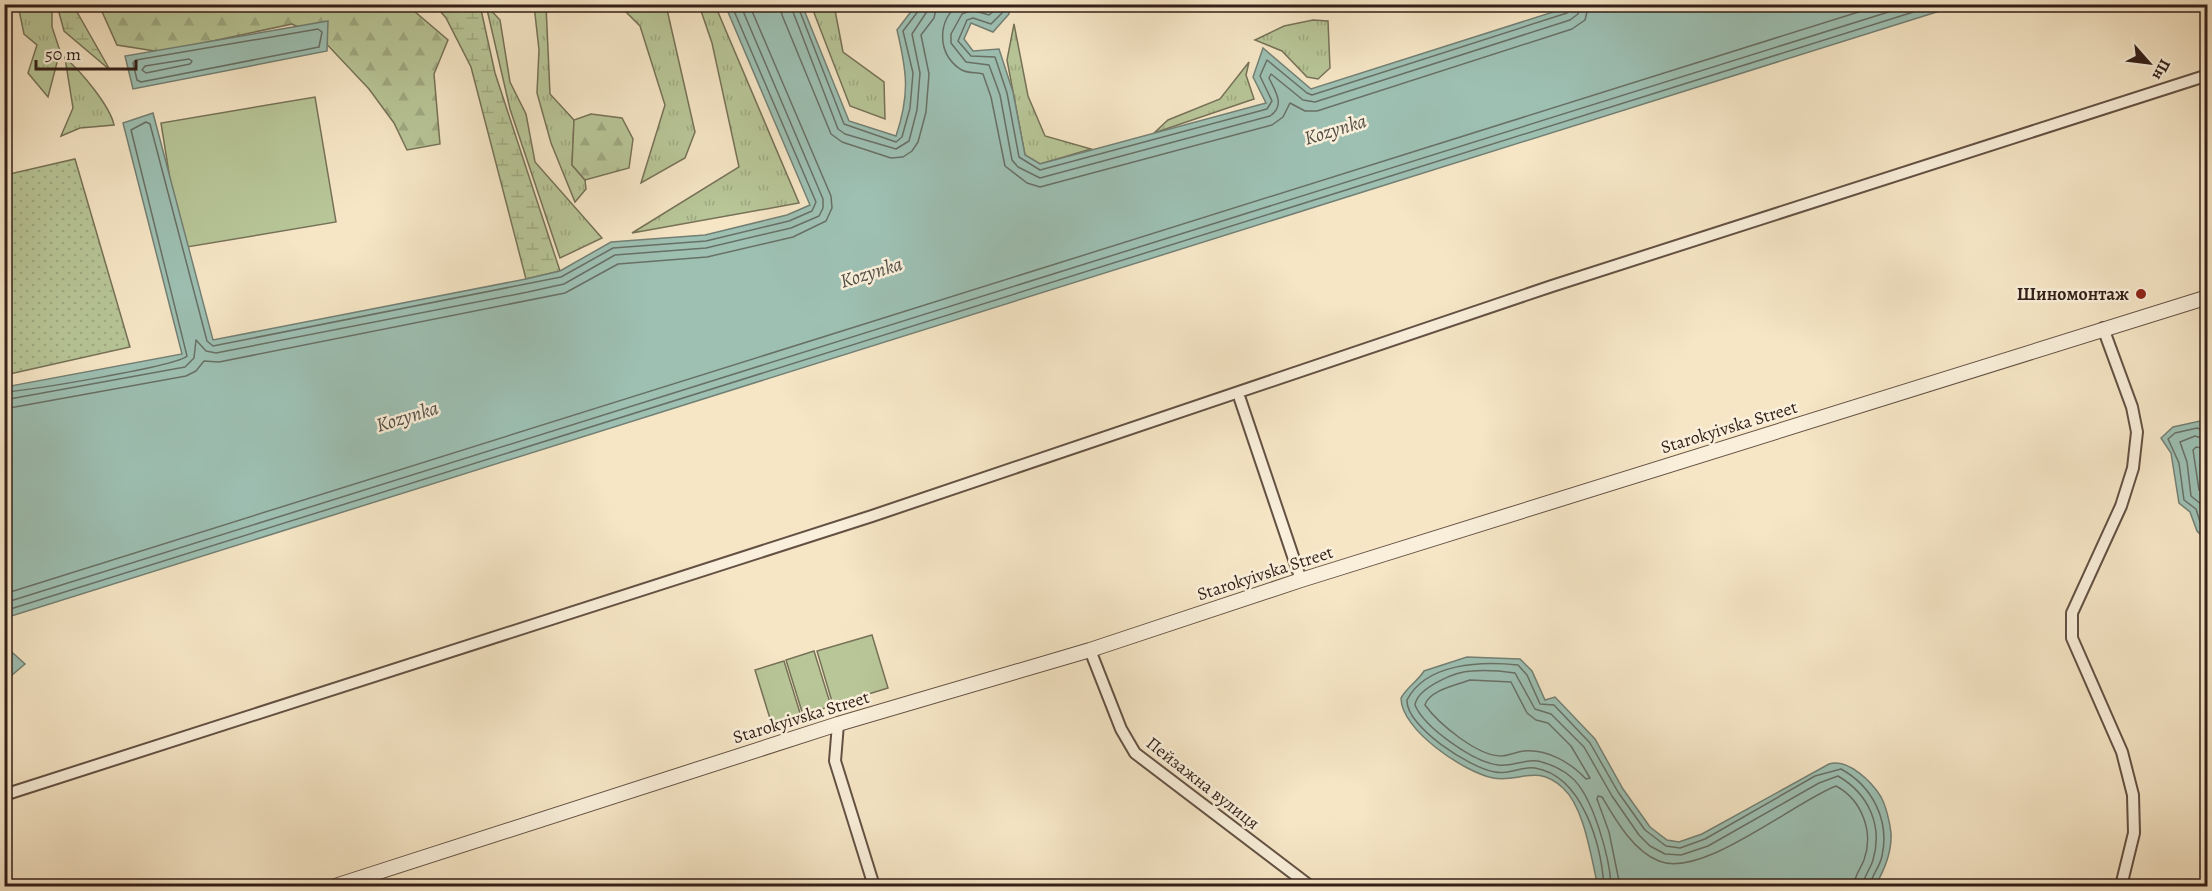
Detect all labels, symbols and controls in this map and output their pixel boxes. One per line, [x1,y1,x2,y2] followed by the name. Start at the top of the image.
[36,33,136,71] scale bar
[2119,33,2179,93] north arrow
[45,42,81,66] text: 50 m
[2147,55,2176,84] text: Пн
[1301,107,1370,152] water label: Kozynka
[837,250,906,295] water label: Kozynka
[2017,282,2129,306] place label: Шиномонтаж
[2134,287,2148,301] marker: Шиномонтаж
[373,394,442,439] water label: Kozynka
[1658,395,1800,459] street label: Starokyivska Street
[1194,540,1336,606] street label: Starokyivska Street
[730,685,872,749] street label: Starokyivska Street
[1141,731,1265,835] street label: Пейзажна вулиця

